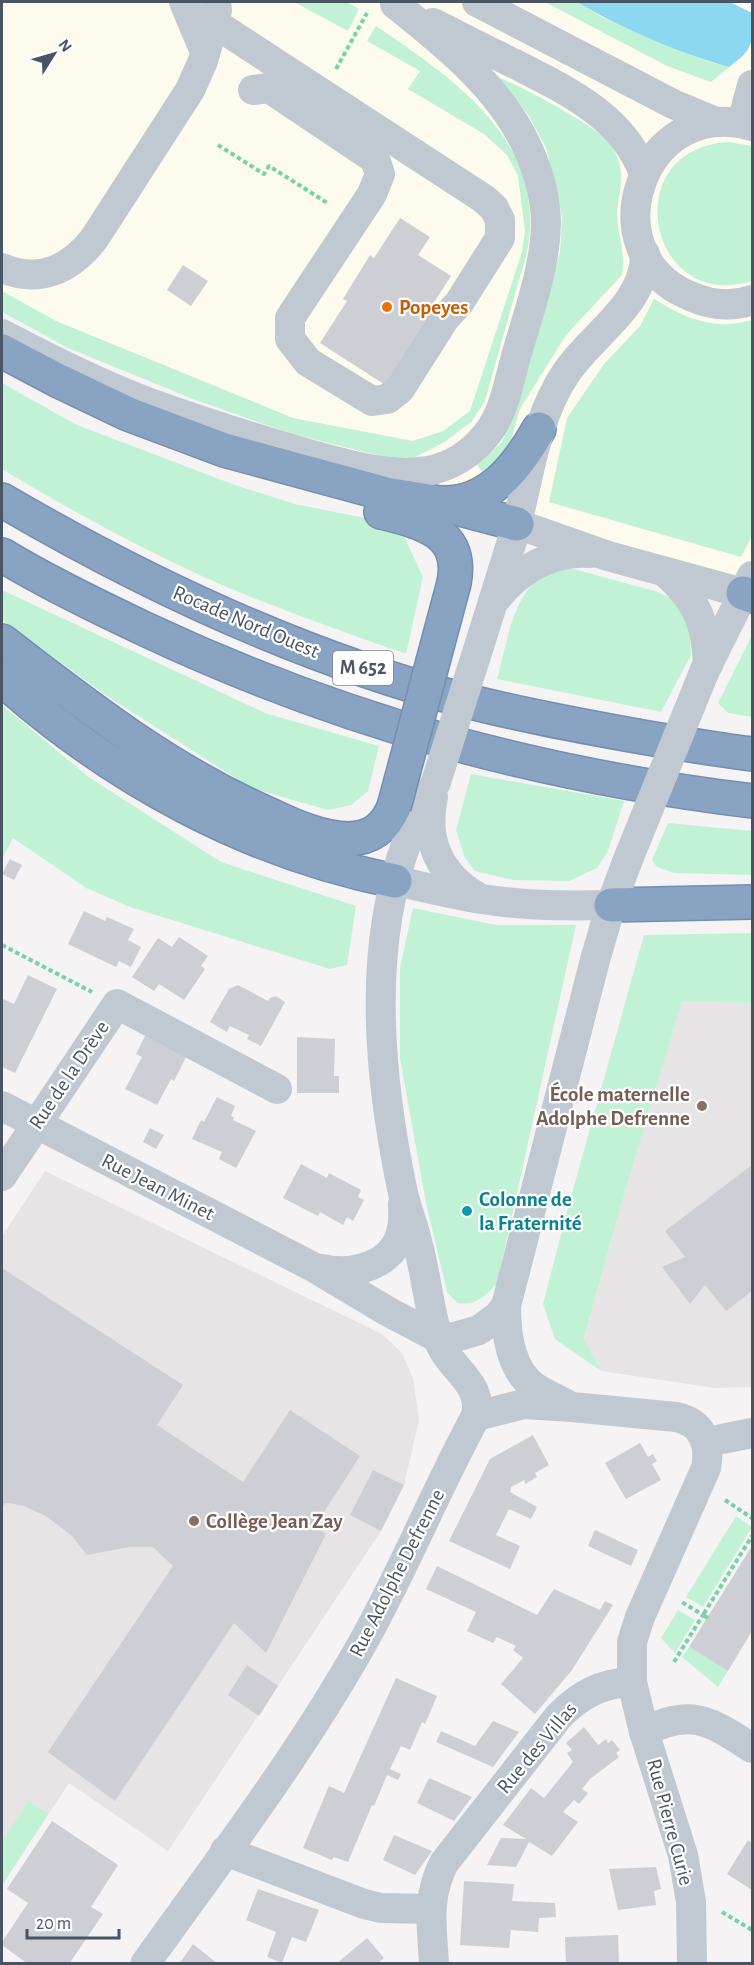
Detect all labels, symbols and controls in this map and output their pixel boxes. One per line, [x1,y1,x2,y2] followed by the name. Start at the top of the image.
[24,24,84,84] north arrow
[55,36,75,55] text: N
[399,297,468,318] place label: Popeyes
[380,300,394,314] marker: Popeyes
[170,582,322,662] street label: Rocade Nord Ouest
[333,651,393,685] road number: M 652
[25,1017,113,1133] street label: Rue de la Drève
[536,1081,690,1129] place label: École maternelle Adolphe Defrenne
[695,1099,709,1113] marker: École maternelle Adolphe Defrenne
[98,1150,218,1225] street label: Rue Jean Minet
[479,1189,582,1234] place label: Colonne de la Fraternité
[460,1204,474,1218] marker: Colonne de la Fraternité
[346,1486,448,1660] street label: Rue Adolphe Defrenne
[206,1511,343,1532] place label: Collège Jean Zay
[187,1514,201,1528] marker: Collège Jean Zay
[493,1698,581,1798] street label: Rue des Villas
[643,1756,697,1888] street label: Rue Pierre Curie
[27,1902,118,1940] scale bar
[36,1915,71,1933] text: 20 m

